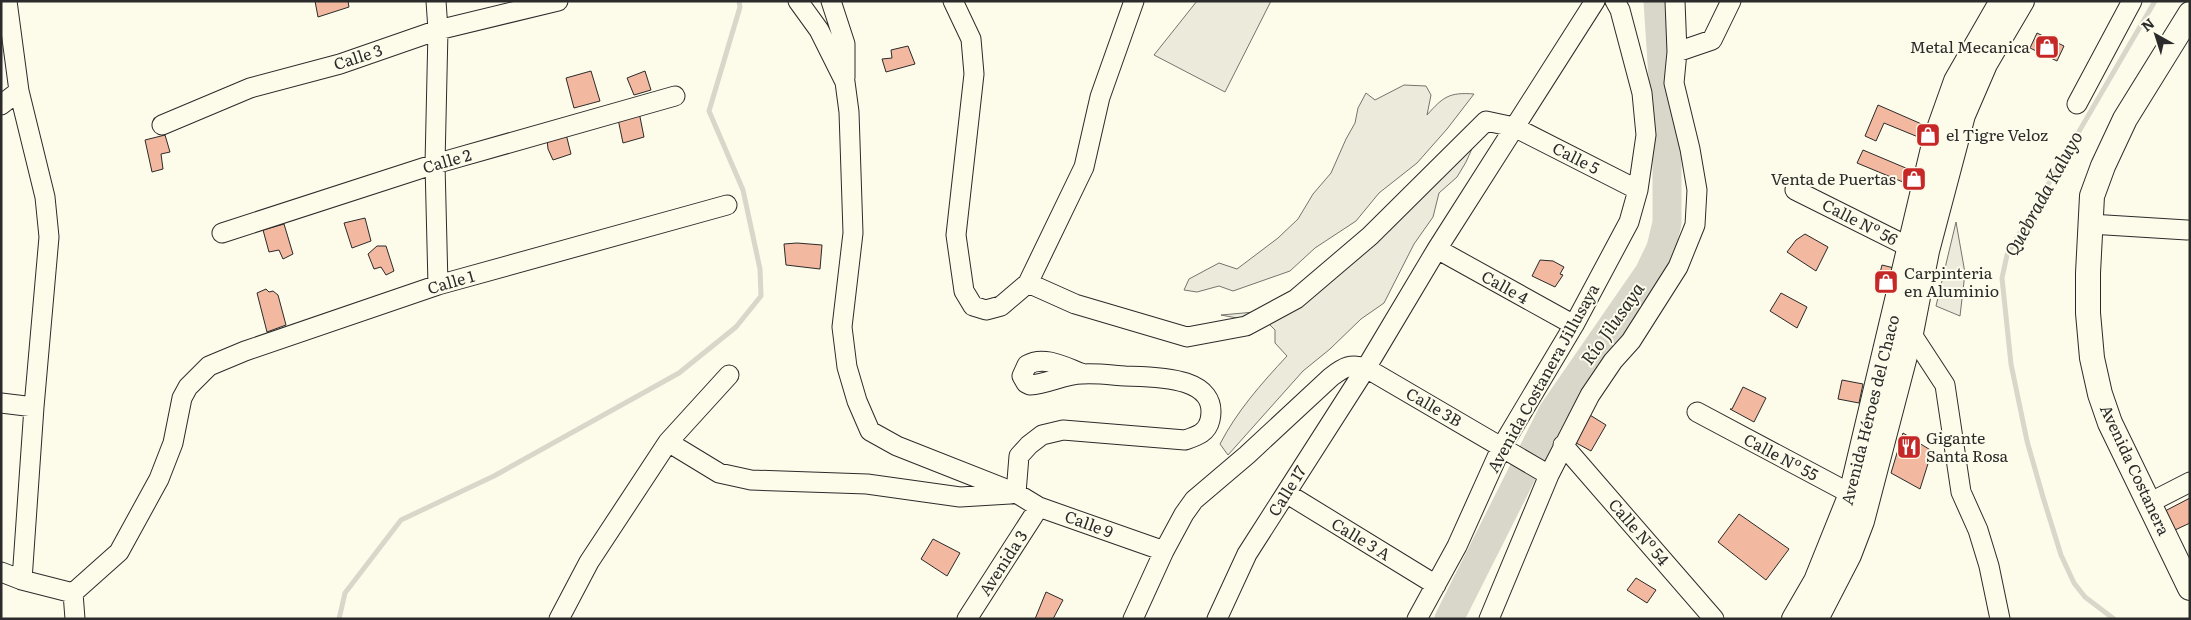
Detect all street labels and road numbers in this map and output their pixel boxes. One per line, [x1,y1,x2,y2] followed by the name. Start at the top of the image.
[330,37,385,75] street label: Calle 3
[1549,135,1604,179] street label: Calle 5
[419,142,474,178] street label: Calle 2
[1819,192,1903,251] street label: Calle Nº 56
[424,263,478,299] street label: Calle 1
[1478,263,1534,309] street label: Calle 4
[1480,278,1604,476] street label: Avenida Costanera Jillusaya
[1834,312,1904,507] street label: Avenida Héroes del Chaco
[1402,381,1467,432] street label: Calle 3B
[2095,400,2177,539] street label: Avenida Costanera
[1740,426,1823,486] street label: Calle Nº 55
[1261,460,1311,521] street label: Calle 17
[1604,493,1676,570] street label: Calle Nº 54
[1062,503,1117,543] street label: Calle 9
[1327,511,1396,565] street label: Calle 3 A
[972,525,1032,600] street label: Avenida 3

